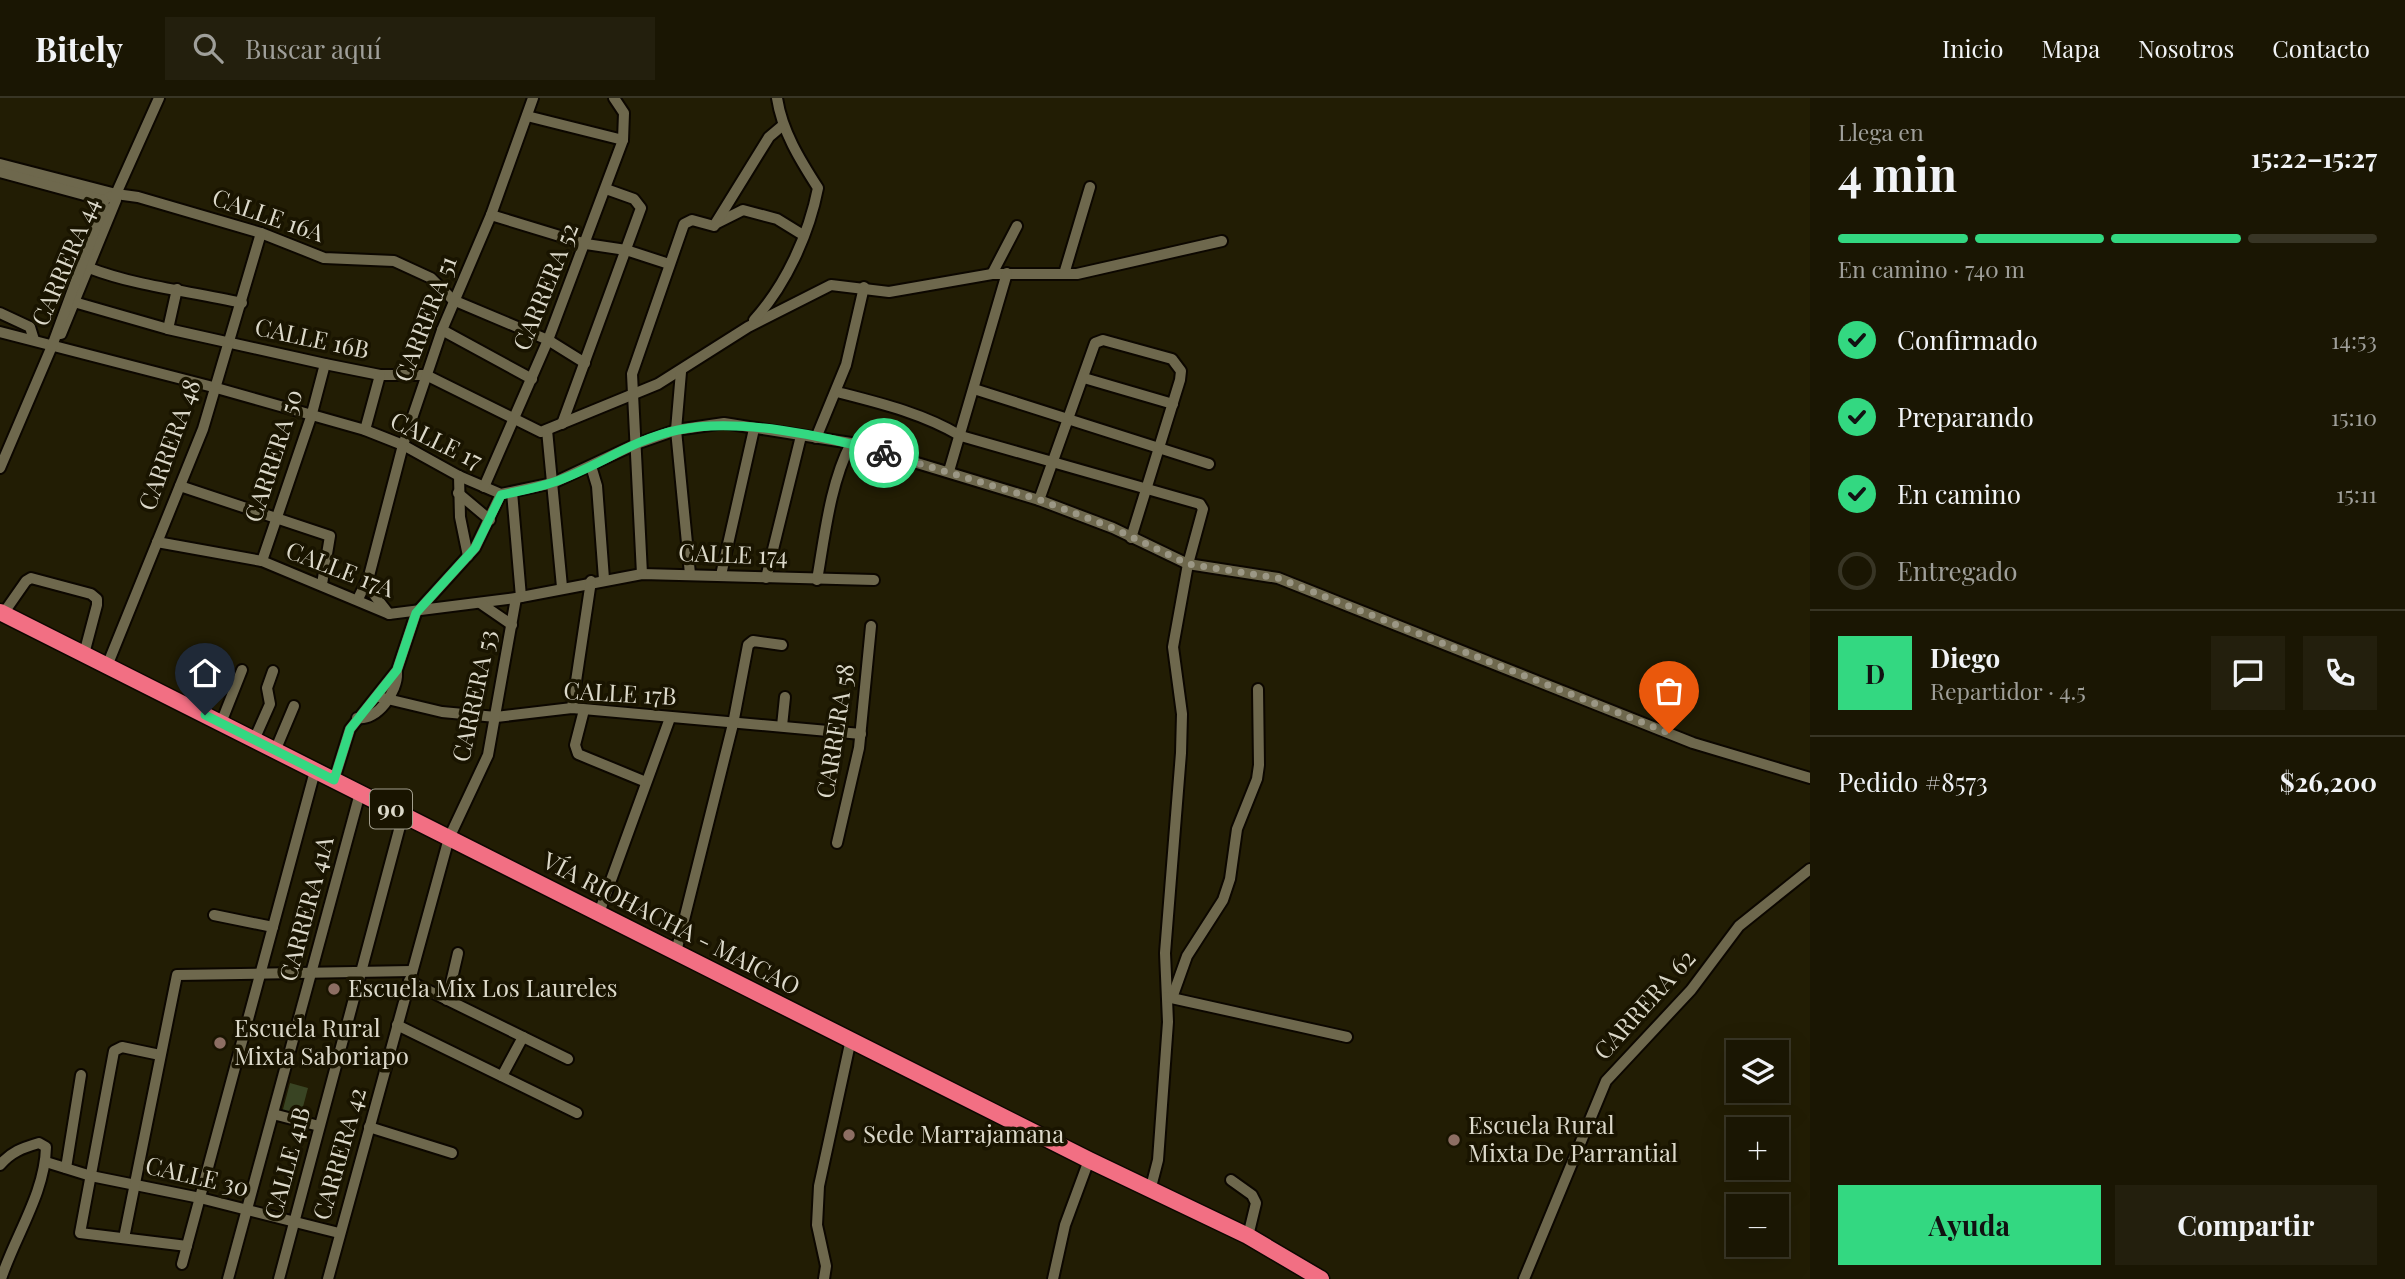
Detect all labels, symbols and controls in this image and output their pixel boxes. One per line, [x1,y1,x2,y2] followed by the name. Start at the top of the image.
[165,17,655,80] search box
[35,26,123,70] text: Bitely
[189,29,227,67] icon: search
[245,31,381,66] text: Buscar aquí
[1942,32,2003,64] text: Inicio
[2041,32,2100,64] text: Mapa
[2138,32,2234,64] text: Nosotros
[2272,32,2370,64] text: Contacto
[1838,116,1924,147] text: Llega en
[2251,140,2377,175] text: 15:22–15:27
[1838,142,1957,204] text: 4 min
[208,180,330,248] street label: CALLE 16A
[23,192,106,330] street label: CARRERA 44
[504,218,584,355] street label: CARRERA 52
[385,251,463,386] street label: CARRERA 51
[1838,253,2025,284] text: En camino · 740 m
[252,309,373,365] street label: CALLE 16B
[1838,321,1876,359] icon: check
[1897,322,2038,357] text: Confirmado
[2331,324,2377,355] text: 14:53
[130,374,207,514] street label: CARRERA 48
[236,385,309,526] street label: CARRERA 50
[1838,398,1876,436] icon: check
[1897,399,2034,434] text: Preparando
[2331,401,2377,432] text: 15:10
[386,403,488,475] street label: CALLE 17
[849,418,919,488] courier
[865,434,903,472] icon: bike
[1838,475,1876,513] icon: check
[1897,476,2021,511] text: En camino
[2336,478,2377,509] text: 15:11
[282,533,400,604] street label: CALLE 17A
[678,535,788,571] street label: CALLE 174
[1897,553,2018,588] text: Entregado
[443,627,503,765] street label: CARRERA 53
[2211,636,2285,710] button: chat
[2303,636,2377,710] button: phone
[1930,640,2000,675] text: Diego
[175,643,235,715] pin
[186,654,224,692] icon: home
[1865,656,1885,691] text: D
[808,661,860,800] street label: CARRERA 58
[1639,661,1699,733] pin
[1650,672,1688,710] icon: bag
[563,673,678,711] street label: CALLE 17B
[1930,675,2086,706] text: Repartidor · 4.5
[1838,764,1988,799] text: Pedido #8573
[2280,764,2377,799] text: $26,200
[370,790,412,828] road number: 90
[270,832,340,985] street label: CARRERA 41A
[537,843,806,1001] street label: VÍA RIOHACHA - MAICAO
[1586,942,1701,1065] street label: CARRERA 62
[348,971,618,1003] place label: Escuela Mix Los Laureles
[326,981,342,997] marker: Escuela Mix Los Laureles
[234,1011,409,1071] place label: Escuela Rural Mixta Saboriapo
[212,1035,228,1051] marker: Escuela Rural Mixta Saboriapo
[1726,1040,1789,1257] map controls
[1726,1040,1789,1103] button: layers
[304,1084,372,1223] street label: CARRERA 42
[256,1103,316,1222] street label: CALLE 41B
[1468,1108,1678,1168] place label: Escuela Rural Mixta De Parrantial
[863,1117,1064,1149] place label: Sede Marrajamana
[1726,1117,1789,1180] button: +
[841,1127,857,1143] marker: Sede Marrajamana
[1446,1132,1462,1148] marker: Escuela Rural Mixta De Parrantial
[143,1148,252,1202] street label: CALLE 30
[1838,1185,2101,1265] button: Ayuda
[2115,1185,2377,1265] button: Compartir
[1726,1194,1789,1257] button: −

